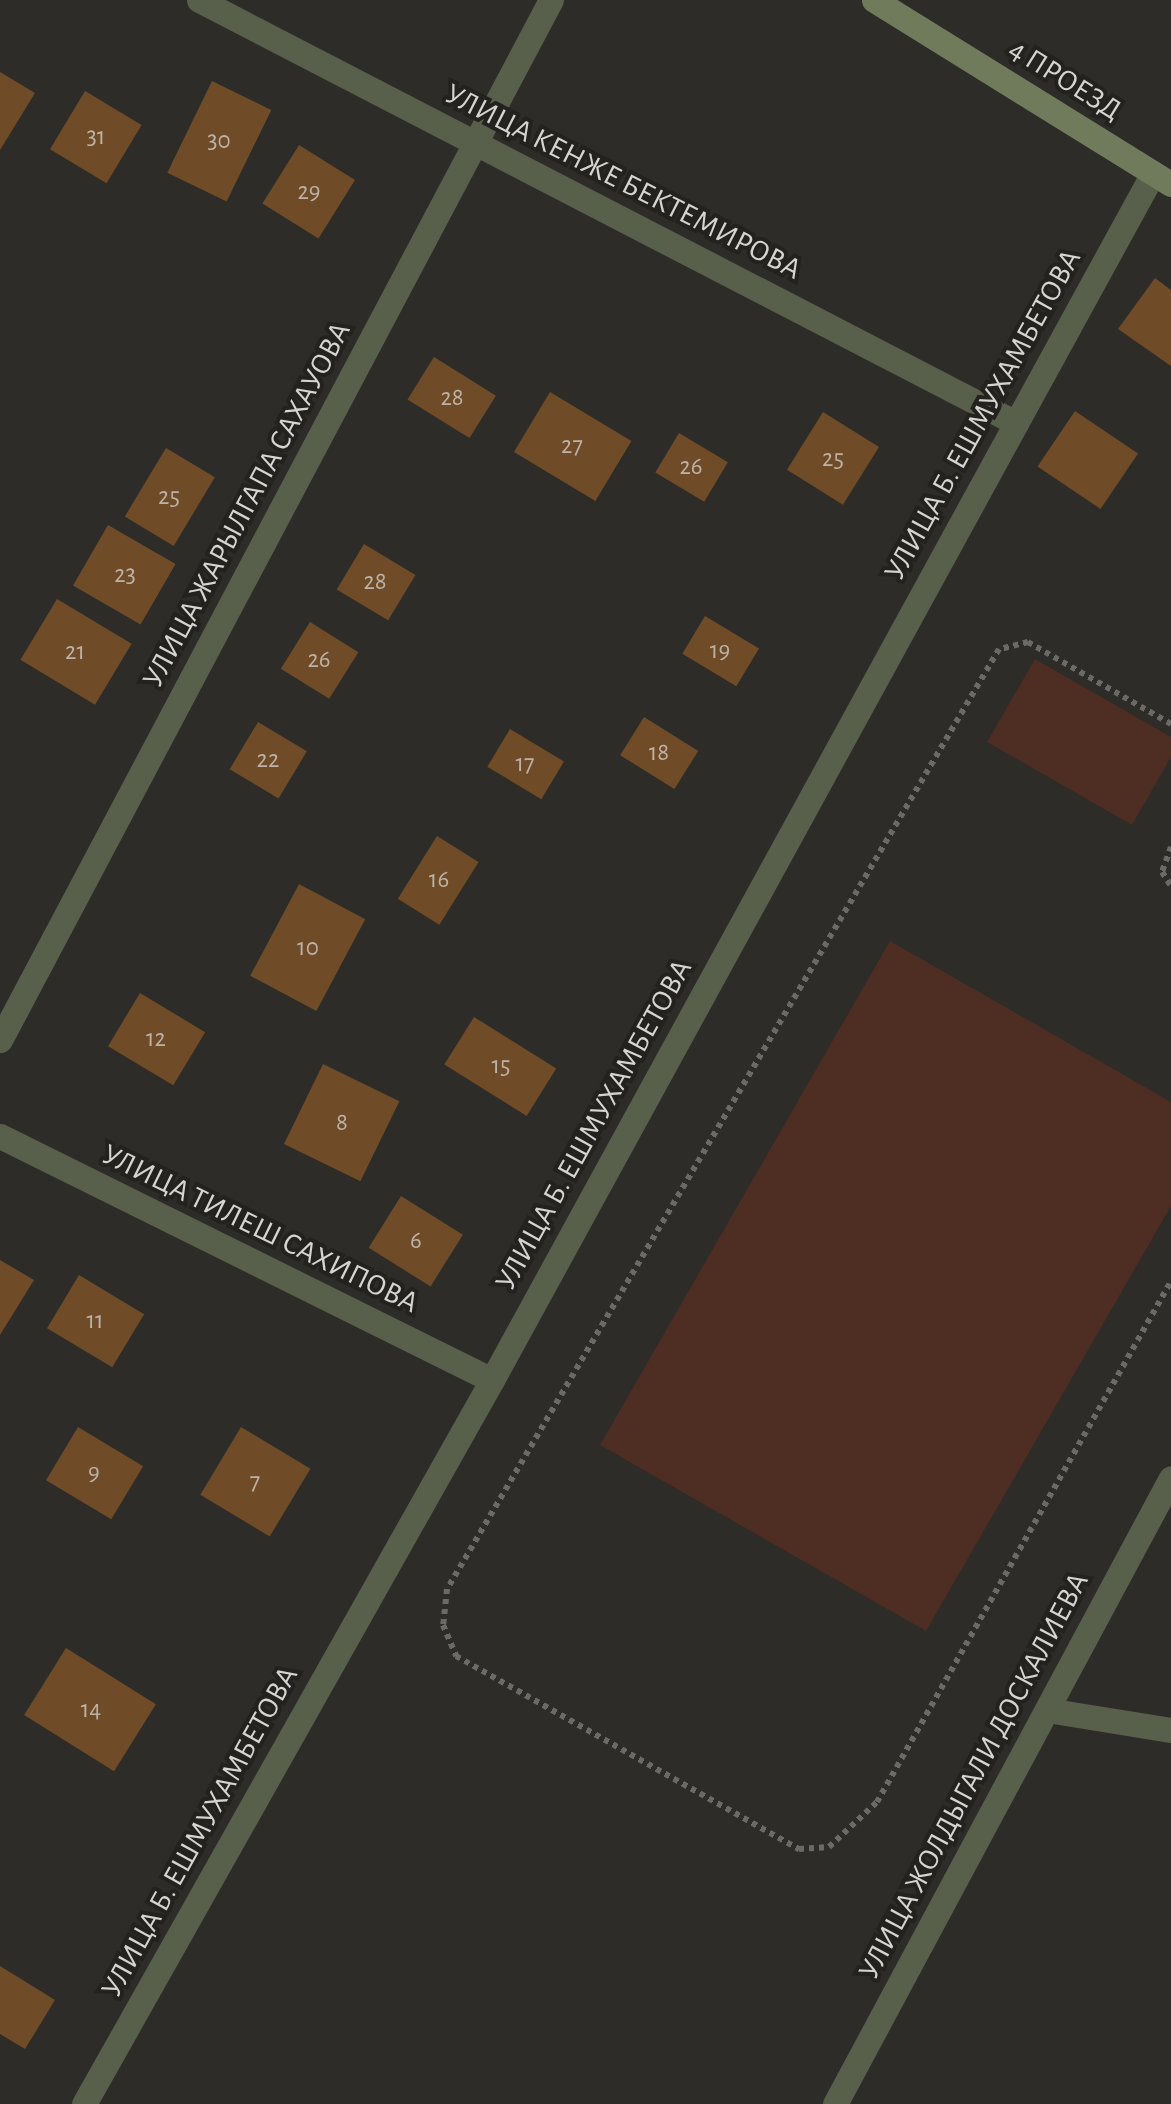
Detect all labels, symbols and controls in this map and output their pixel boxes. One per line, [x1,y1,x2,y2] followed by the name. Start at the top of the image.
[1002,31,1128,129] street label: 4 ПРОЕЗД
[439,76,807,288] street label: УЛИЦА КЕНЖЕ БЕКТЕМИРОВА
[87,122,105,152] house number: 31
[207,126,231,156] house number: 30
[297,177,321,207] house number: 29
[877,243,1089,587] street label: УЛИЦА Б. ЕШМУХАМБЕТОВА
[135,316,359,694] street label: УЛИЦА ЖАРЫЛГАПА САХАУОВА
[440,383,464,413] house number: 28
[561,431,583,461] house number: 27
[822,444,844,474] house number: 25
[679,452,703,482] house number: 26
[158,482,180,512] house number: 25
[114,560,136,590] house number: 23
[363,567,387,597] house number: 28
[710,636,730,666] house number: 19
[65,637,85,667] house number: 21
[307,645,331,675] house number: 26
[649,738,669,768] house number: 18
[257,745,279,775] house number: 22
[515,749,535,779] house number: 17
[429,865,449,895] house number: 16
[297,933,319,963] house number: 10
[488,953,700,1297] street label: УЛИЦА Б. ЕШМУХАМБЕТОВА
[146,1024,166,1054] house number: 12
[491,1051,511,1081] house number: 15
[336,1108,348,1138] house number: 8
[96,1137,424,1321] street label: УЛИЦА ТИЛЕШ САХИПОВА
[410,1226,422,1256] house number: 6
[86,1306,104,1336] house number: 11
[88,1458,100,1488] house number: 9
[250,1467,260,1497] house number: 7
[851,1567,1097,1985] street label: УЛИЦА ЖОЛДЫГАЛИ ДОСКАЛИЕВА
[94,1660,306,2004] street label: УЛИЦА Б. ЕШМУХАМБЕТОВА
[81,1695,101,1725] house number: 14

